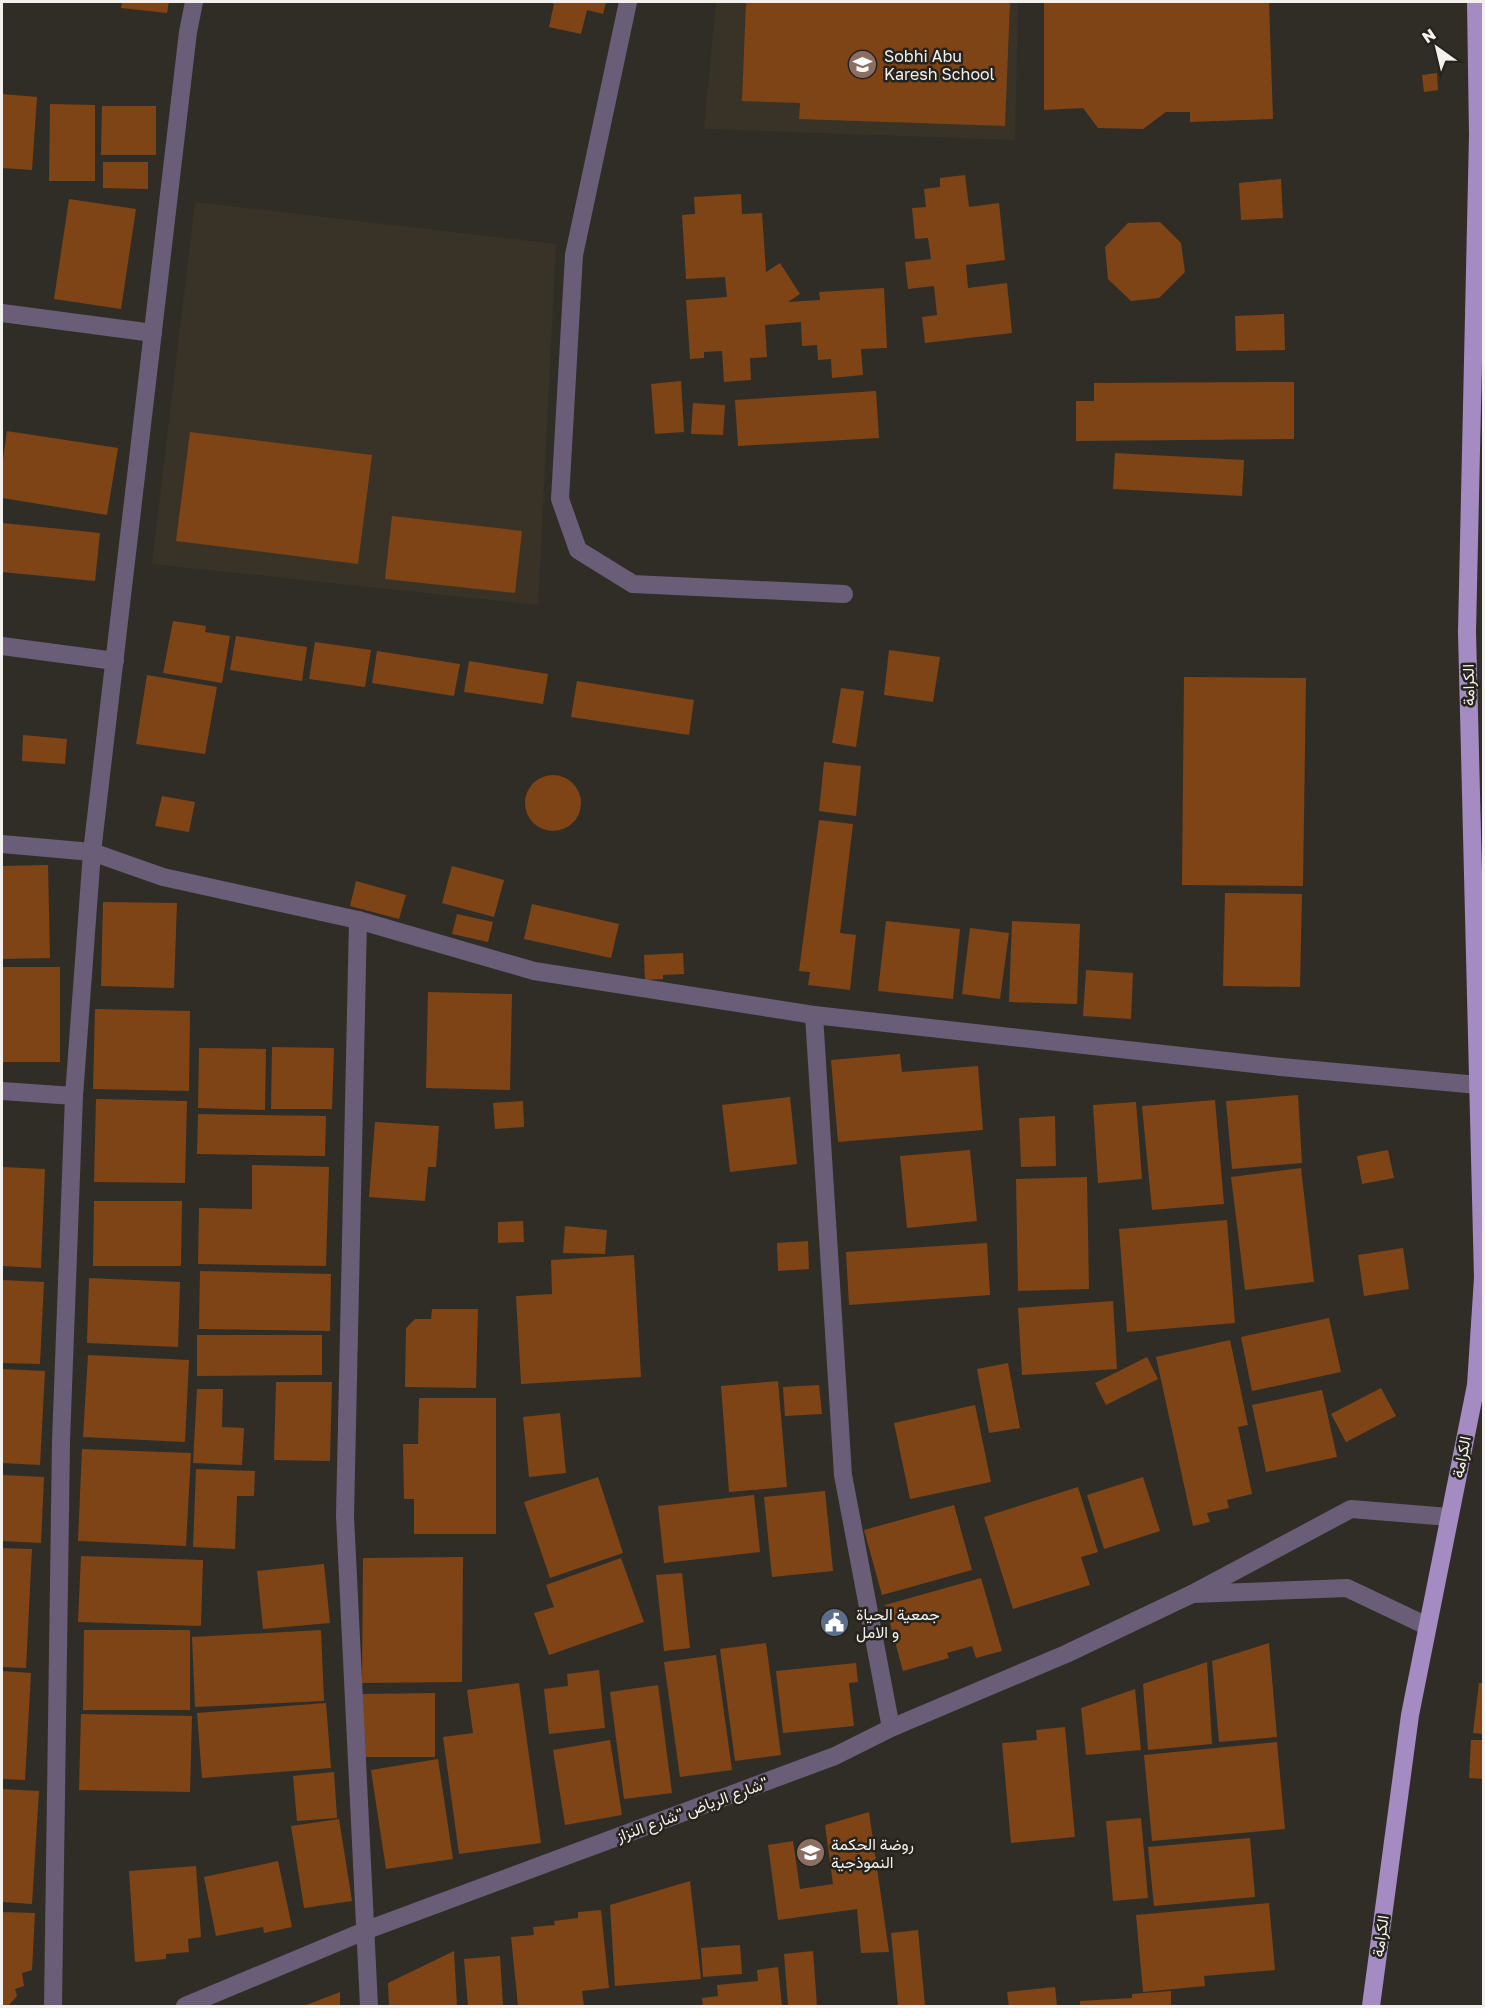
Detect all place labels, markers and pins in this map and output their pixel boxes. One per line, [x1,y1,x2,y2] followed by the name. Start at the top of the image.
[884,46,995,84] place label: Sobhi Abu Karesh School
[847,49,879,81] school or university icon: Sobhi Abu Karesh School
[856,1604,940,1643] place label: جمعية الحياة و الامل
[819,1607,851,1639] public building icon: جمعية الحياة و الامل
[831,1834,914,1873] place label: روضة الحكمة النموذجية
[794,1837,826,1869] school or university icon: روضة الحكمة النموذجية

